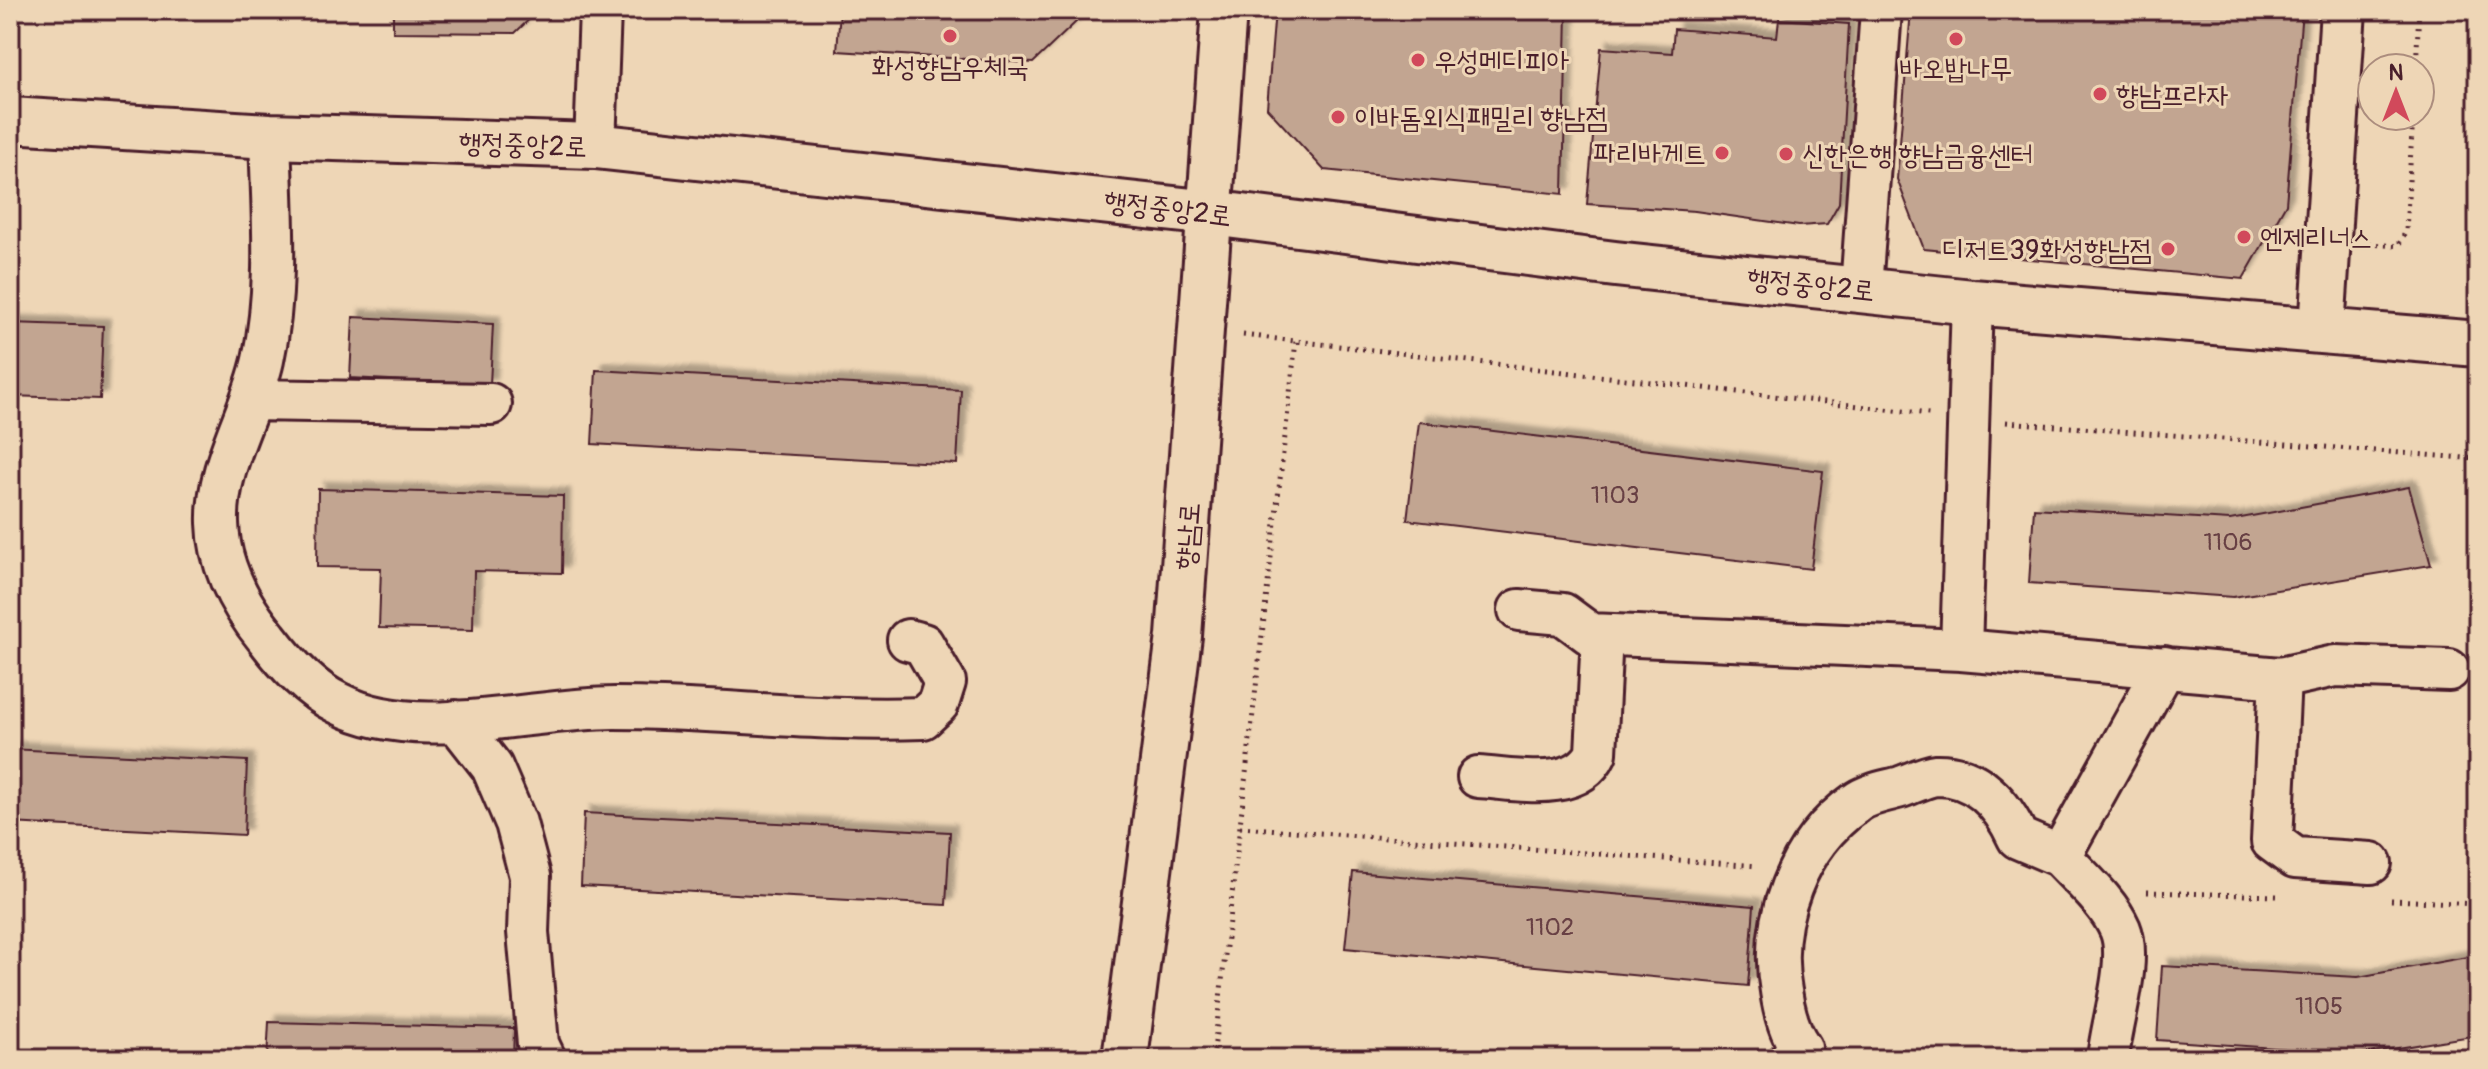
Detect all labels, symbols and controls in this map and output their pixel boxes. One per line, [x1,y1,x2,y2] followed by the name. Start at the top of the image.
[941,27,959,45] marker: 화성향남우체국
[1947,30,1965,48] marker: 바오밥나무
[1434,44,1569,79] place label: 우성메디피아
[871,50,1029,85] place label: 화성향남우체국
[1409,51,1427,69] marker: 우성메디피아
[1900,52,2012,87] place label: 바오밥나무
[2356,52,2436,132] north arrow
[2389,59,2404,87] text: N
[2116,78,2229,113] place label: 향남프라자
[2091,85,2109,103] marker: 향남프라자
[1354,101,1608,136] place label: 이바돔외식패밀리 향남점
[1329,108,1347,126] marker: 이바돔외식패밀리 향남점
[458,126,588,165] street label: 행정중앙2로
[1593,137,1706,172] place label: 파리바게트
[1802,138,2033,173] place label: 신한은행 향남금융센터
[1713,144,1731,162] marker: 파리바게트
[1777,145,1795,163] marker: 신한은행 향남금융센터
[1102,184,1234,235] street label: 행정중앙2로
[2260,221,2373,256] place label: 엔제리너스
[2235,228,2253,246] marker: 엔제리너스
[1942,233,2152,268] place label: 디저트39화성향남점
[2159,240,2177,258] marker: 디저트39화성향남점
[1745,261,1876,310] street label: 행정중앙2로
[1591,481,1639,510] house number: 1103
[1169,501,1208,571] street label: 향남로
[2203,528,2253,557] house number: 1106
[1526,913,1574,942] house number: 1102
[2295,992,2343,1021] house number: 1105

